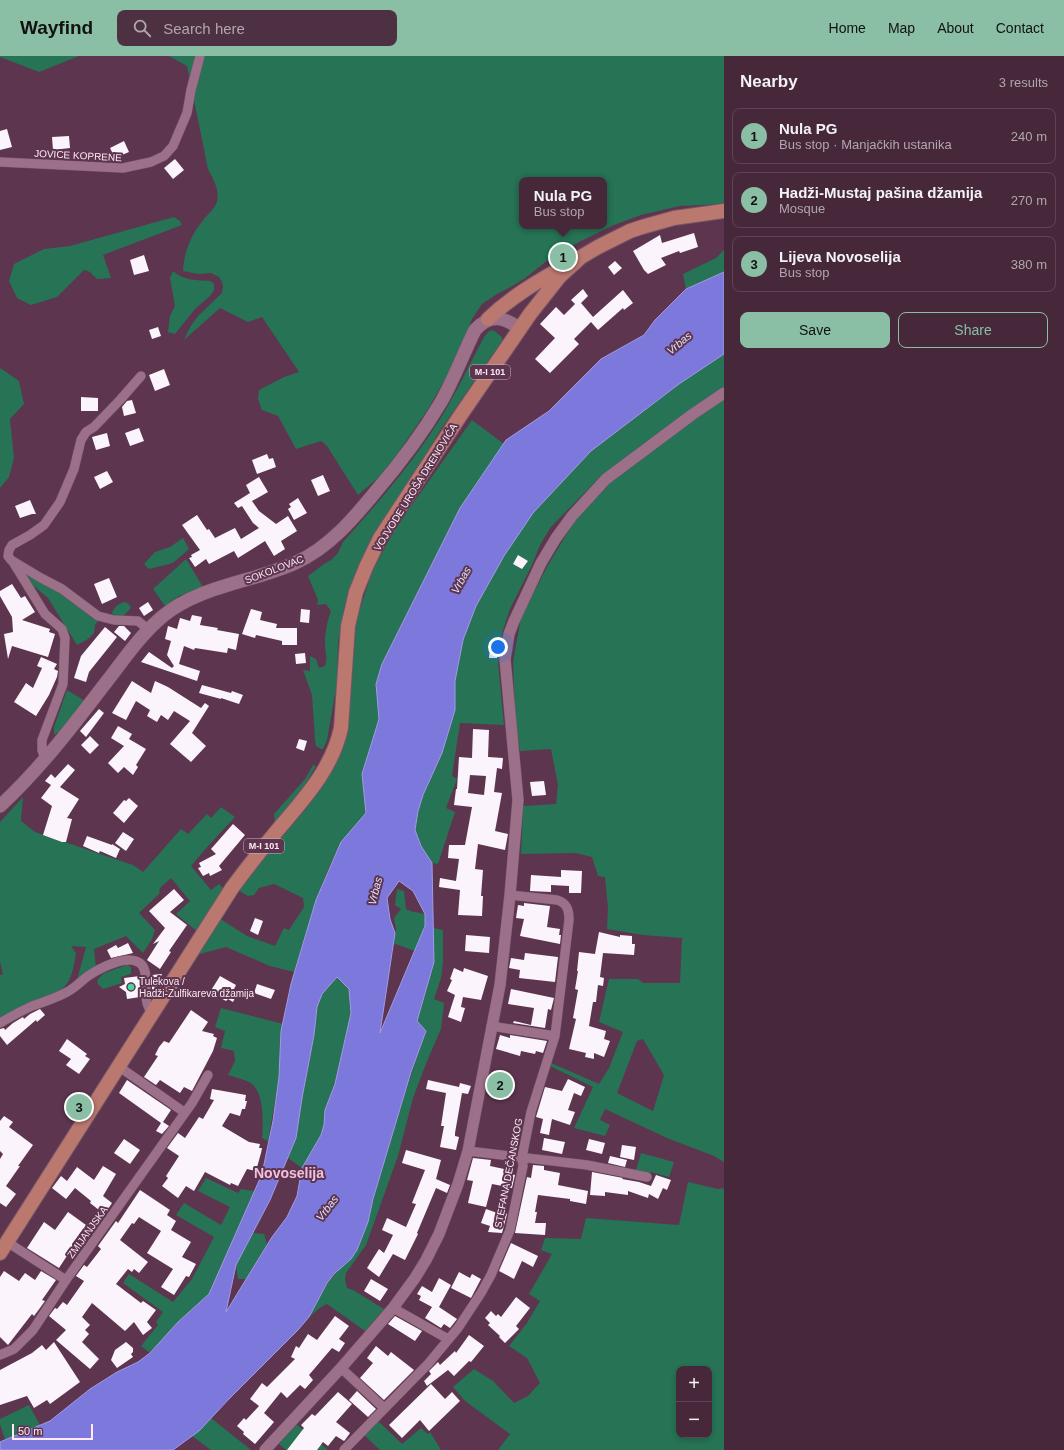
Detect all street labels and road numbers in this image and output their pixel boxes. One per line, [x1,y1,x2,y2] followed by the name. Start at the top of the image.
[34,148,122,163] street label: JOVICE KOPRENE
[470,365,510,379] road number: M-I 101
[371,421,459,553] street label: VOJVODE UROŠA DRENOVIĆA
[243,553,305,586] street label: SOKOLOVAC
[244,839,284,853] road number: M-I 101
[491,1117,525,1229] street label: STEFANA DEČANSKOG
[65,1204,110,1260] street label: ZMIJANJSKA

